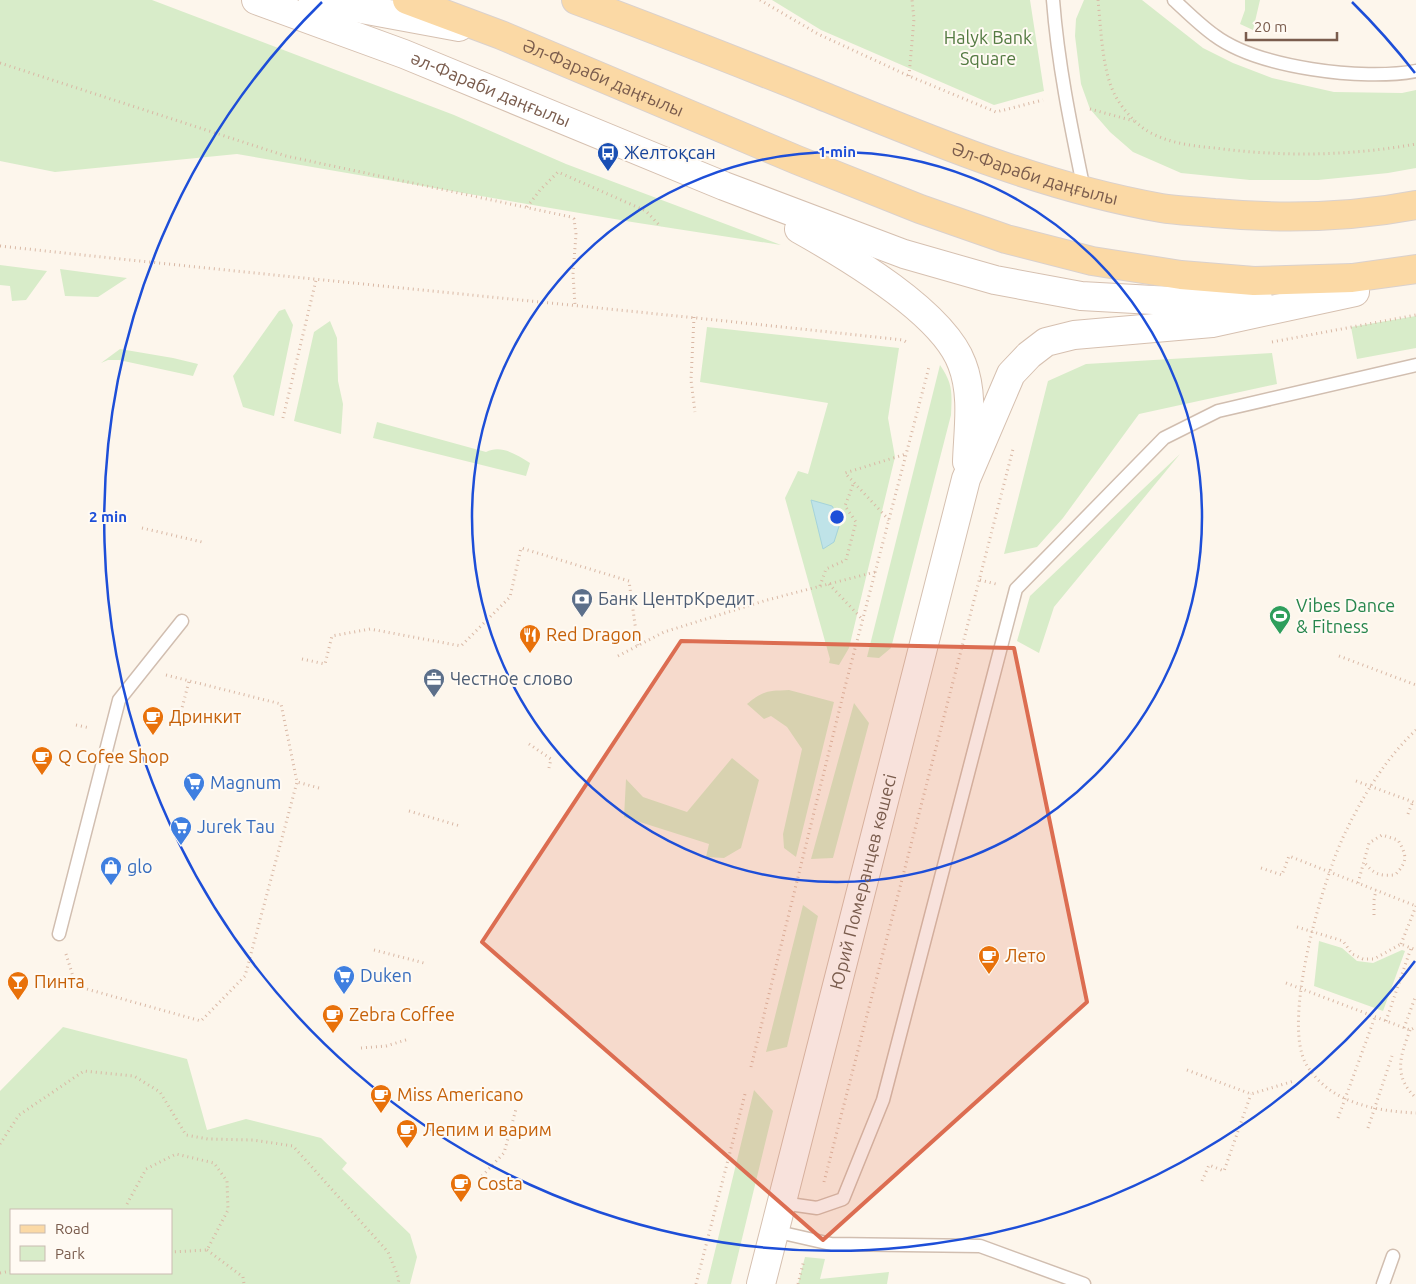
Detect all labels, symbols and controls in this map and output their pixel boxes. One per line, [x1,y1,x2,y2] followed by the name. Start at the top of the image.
[1246,10,1337,42] scale bar
[1254,18,1287,35] text: 20 m
[944,27,1032,68] park label: Halyk Bank Square
[520,34,687,120] street label: Әл-Фараби даңғылы
[408,47,574,131] street label: әл-Фараби даңғылы
[949,137,1120,208] street label: Әл-Фараби даңғылы
[596,141,620,172] bus stop icon: Желтоқсан
[624,142,716,162] place label: Желтоқсан
[818,143,856,160] text: 1 min
[89,508,127,525] text: 2 min
[828,508,846,526] centre of rings
[570,587,594,618] bank icon: Банк ЦентрКредит
[598,588,755,608] place label: Банк ЦентрКредит
[1296,595,1395,636] place label: Vibes Dance & Fitness
[1268,604,1292,635] sports icon: Vibes Dance & Fitness
[518,623,542,654] restaurant icon: Red Dragon
[546,624,642,644] place label: Red Dragon
[422,667,446,698] office icon: Честное слово
[450,668,573,688] place label: Честное слово
[141,705,165,736] cafe icon: Дринкит
[169,706,241,726] place label: Дринкит
[30,745,54,776] cafe icon: Q Cofee Shop
[58,746,169,767] place label: Q Cofee Shop
[182,771,206,802] supermarket icon: Magnum
[210,772,281,792] place label: Magnum
[825,772,900,992] street label: Юрий Померанцев көшесі
[169,815,193,846] supermarket icon: Jurek Tau
[197,816,275,836] place label: Jurek Tau
[99,855,123,886] shop icon: glo
[127,856,153,876] place label: glo
[977,944,1001,975] cafe icon: Лето
[1005,945,1046,965] place label: Лето
[332,964,356,995] supermarket icon: Duken
[360,965,412,985] place label: Duken
[6,970,30,1001] bar icon: Пинта
[34,971,85,991] place label: Пинта
[321,1003,345,1034] cafe icon: Zebra Coffee
[349,1004,455,1024] place label: Zebra Coffee
[369,1083,393,1114] cafe icon: Miss Americano
[397,1084,524,1104] place label: Miss Americano
[395,1118,419,1149] cafe icon: Лепим и варим
[423,1119,552,1139] place label: Лепим и варим
[449,1172,473,1203] cafe icon: Costa
[477,1173,523,1193] place label: Costa
[10,1209,172,1274] legend
[55,1220,90,1237] text: Road
[55,1245,85,1262] text: Park

